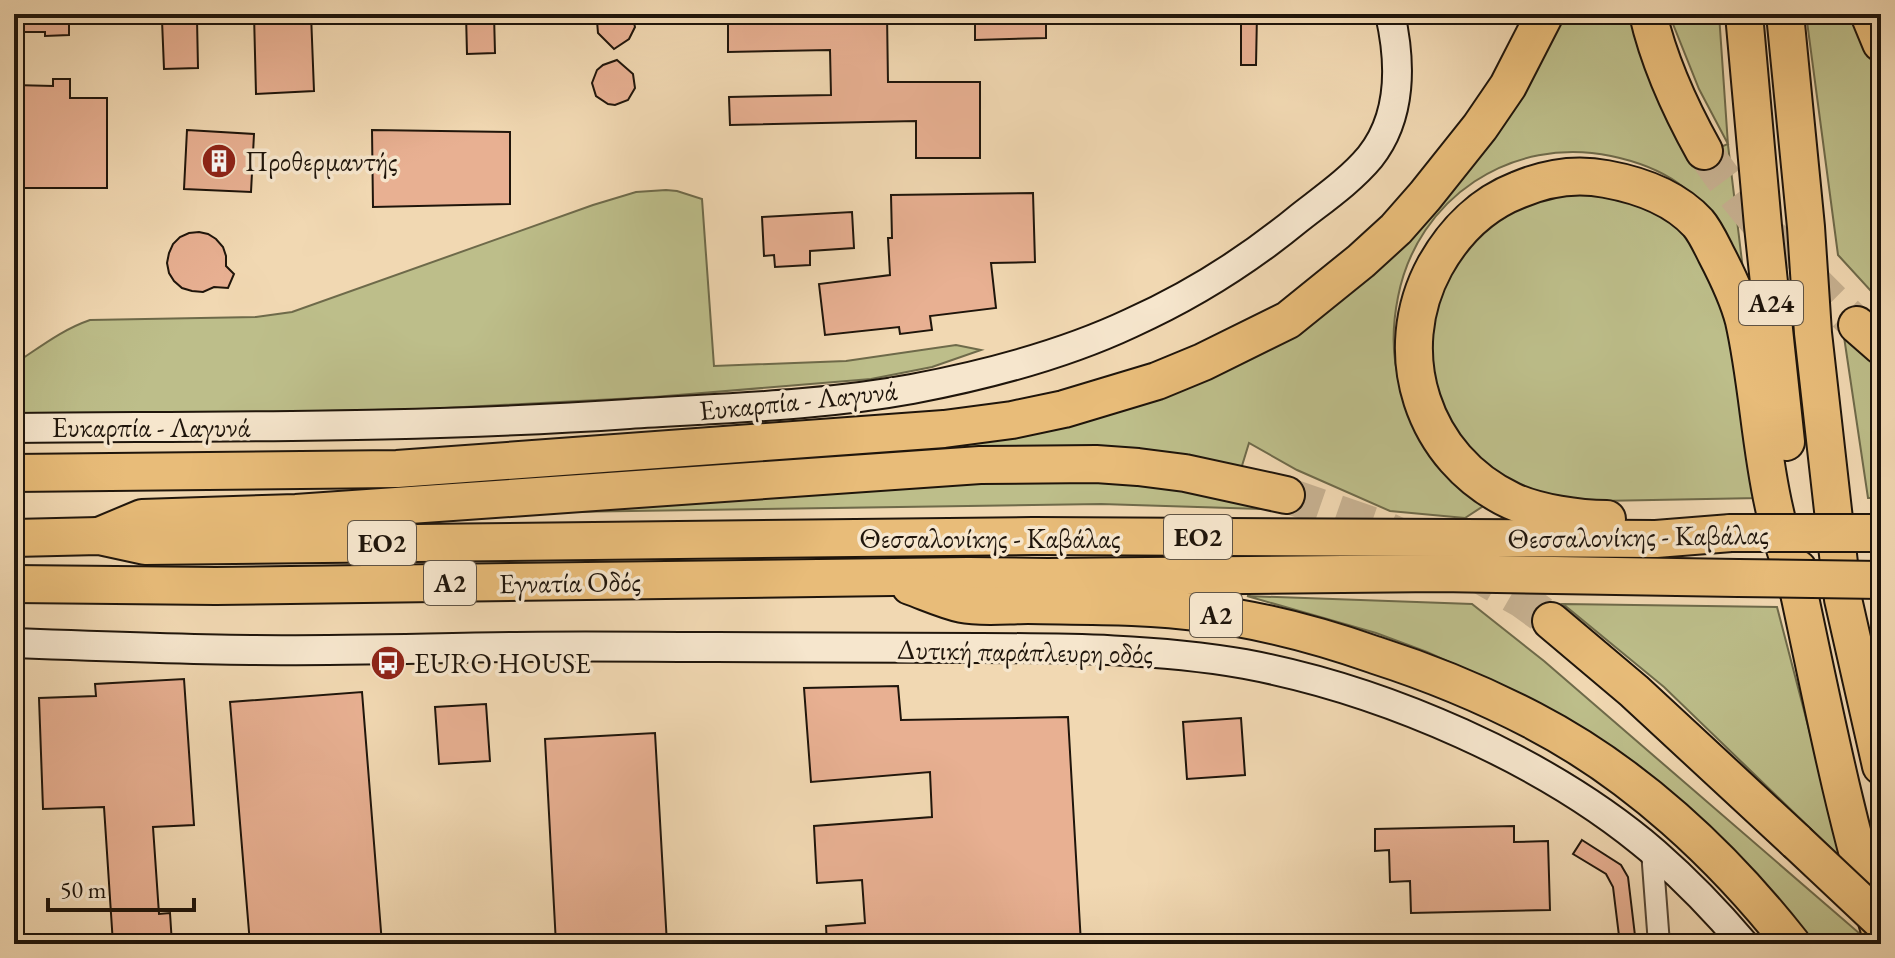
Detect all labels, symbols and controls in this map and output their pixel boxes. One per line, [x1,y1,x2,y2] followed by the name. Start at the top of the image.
[200,142,238,180] building icon: Προθερμαντής
[245,143,398,179] place label: Προθερμαντής
[1739,281,1803,325] road number: Α24
[697,372,899,428] street label: Ευκαρπία - Λαγυνά
[52,409,251,445] street label: Ευκαρπία - Λαγυνά
[1164,515,1232,559] road number: ΕΟ2
[1507,516,1769,556] street label: Θεσσαλονίκης - Καβάλας
[859,520,1121,556] street label: Θεσσαλονίκης - Καβάλας
[348,521,416,565] road number: ΕΟ2
[424,561,476,605] road number: Α2
[499,563,641,601] street label: Εγνατία Οδός
[1190,593,1242,637] road number: Α2
[897,631,1153,671] street label: Δυτική παράπλευρη οδός
[369,644,407,682] bus stop icon: EURO HOUSE
[414,645,591,681] place label: EURO HOUSE
[48,862,194,912] scale bar
[60,874,107,905] text: 50 m

